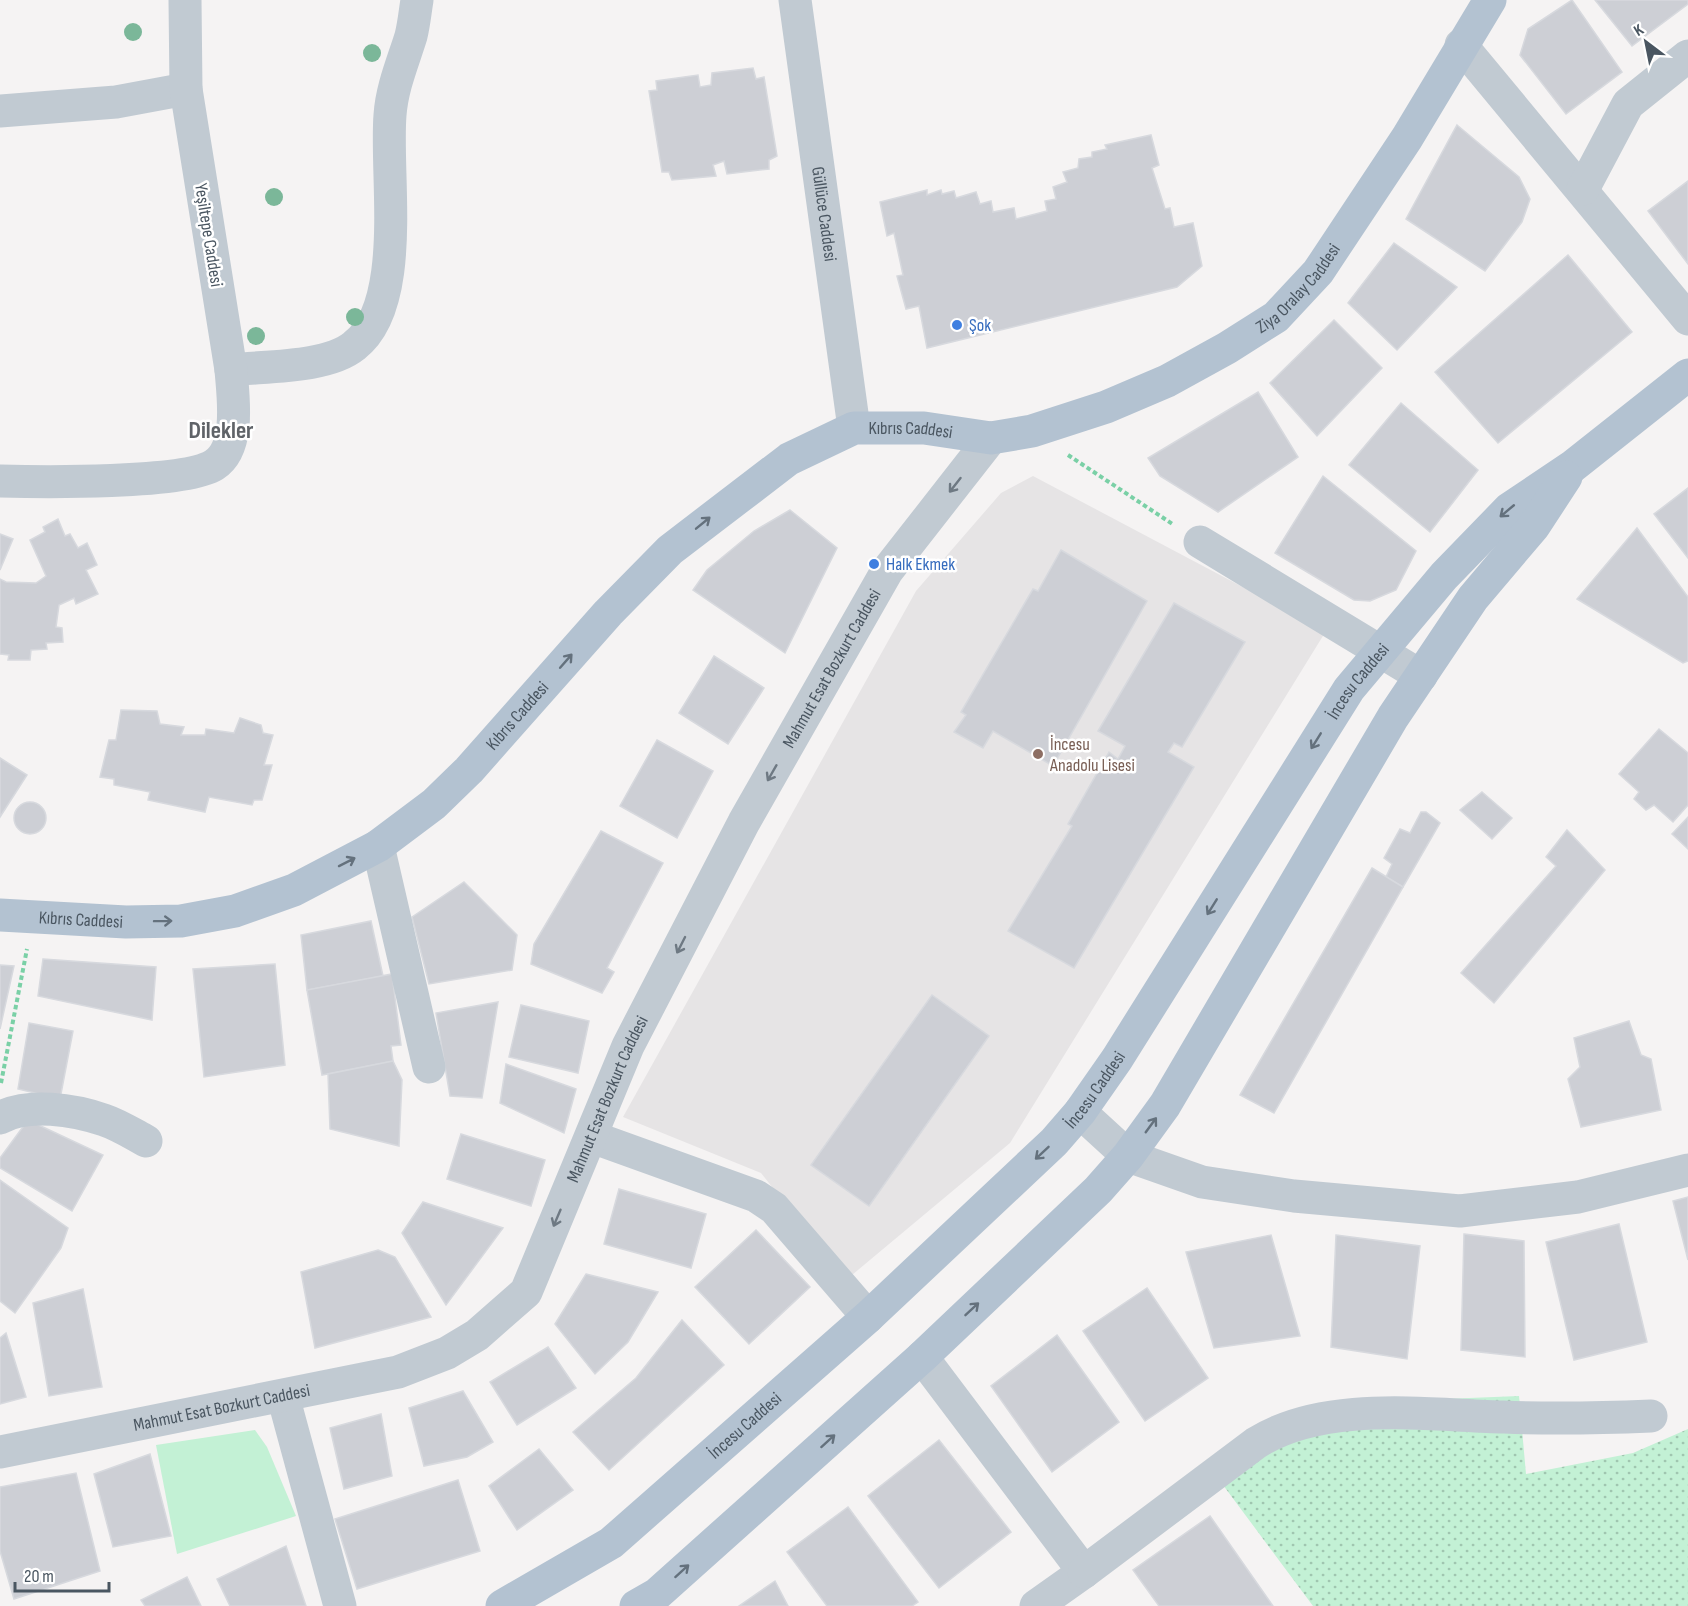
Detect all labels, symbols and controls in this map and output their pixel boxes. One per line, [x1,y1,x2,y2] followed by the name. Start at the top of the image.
[1616,12,1676,72] north arrow
[1630,20,1647,41] text: K
[807,165,841,263] street label: Güllüce Caddesi
[190,182,227,288] street label: Yeşiltepe Caddesi
[1252,240,1345,338] street label: Ziya Oralay Caddesi
[969,315,991,336] place label: Şok
[950,318,964,332] marker: Şok
[188,416,254,445] district label: Dilekler
[869,418,954,443] street label: Kıbrıs Caddesi
[948,476,961,492] one-way arrow
[1499,505,1515,518] one-way arrow
[695,517,711,530] one-way arrow
[886,554,955,575] place label: Halk Ekmek
[867,557,881,571] marker: Halk Ekmek
[778,586,885,752] street label: Mahmut Esat Bozkurt Caddesi
[1323,639,1394,723] street label: İncesu Caddesi
[559,654,573,669] one-way arrow
[482,677,553,754] street label: Kıbrıs Caddesi
[1310,732,1322,749] one-way arrow
[1049,734,1135,776] place label: İncesu Anadolu Lisesi
[1031,747,1045,761] marker: İncesu Anadolu Lisesi
[766,764,778,781] one-way arrow
[338,856,356,868] one-way arrow
[1206,898,1219,915] one-way arrow
[38,907,123,933] street label: Kıbrıs Caddesi
[153,915,173,927] one-way arrow
[675,936,687,953] one-way arrow
[563,1012,653,1186] street label: Mahmut Esat Bozkurt Caddesi
[1060,1048,1130,1133] street label: İncesu Caddesi
[1145,1117,1157,1133] one-way arrow
[1035,1145,1050,1160] one-way arrow
[551,1209,562,1227] one-way arrow
[964,1303,979,1317] one-way arrow
[132,1380,312,1436] street label: Mahmut Esat Bozkurt Caddesi
[704,1388,786,1463] street label: İncesu Caddesi
[820,1434,835,1448] one-way arrow
[15,1555,110,1593] scale bar
[675,1564,690,1578] one-way arrow
[24,1566,54,1587] text: 20 m

